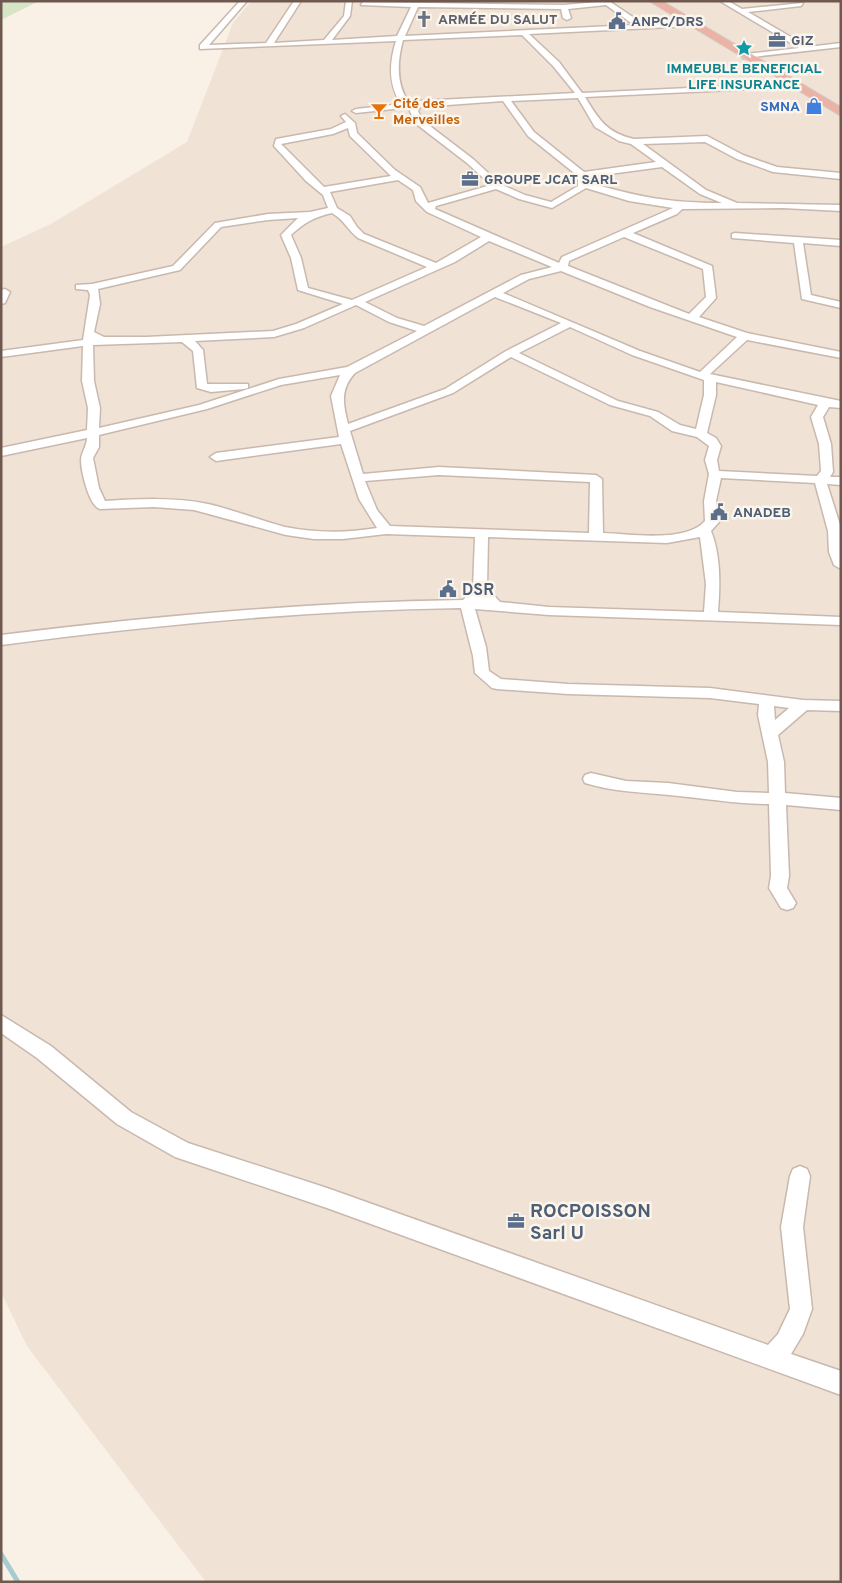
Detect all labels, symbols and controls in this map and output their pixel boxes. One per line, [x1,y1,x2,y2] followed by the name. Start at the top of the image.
[414,9,434,29] church icon: ARMÉE DU SALUT
[438,11,558,29] place label: ARMÉE DU SALUT
[607,11,627,31] public building icon: ANPC/DRS
[631,14,704,31] place label: ANPC/DRS
[767,30,787,50] office icon: GIZ
[791,33,814,50] place label: GIZ
[734,38,754,58] place icon: IMMEUBLE BENEFICIAL LIFE INSURANCE
[667,61,822,94] place label: IMMEUBLE BENEFICIAL LIFE INSURANCE
[393,96,460,129] place label: Cité des Merveilles
[804,96,824,116] shop icon: SMNA
[760,99,800,116] place label: SMNA
[369,101,389,121] bar icon: Cité des Merveilles
[460,169,480,189] office icon: GROUPE JCAT SARL
[484,172,617,189] place label: GROUPE JCAT SARL
[709,502,729,522] public building icon: ANADEB
[733,505,791,522] place label: ANADEB
[438,579,458,599] public building icon: DSR
[462,581,494,601] place label: DSR
[530,1200,651,1246] place label: ROCPOISSON Sarl U
[506,1211,526,1231] office icon: ROCPOISSON Sarl U

